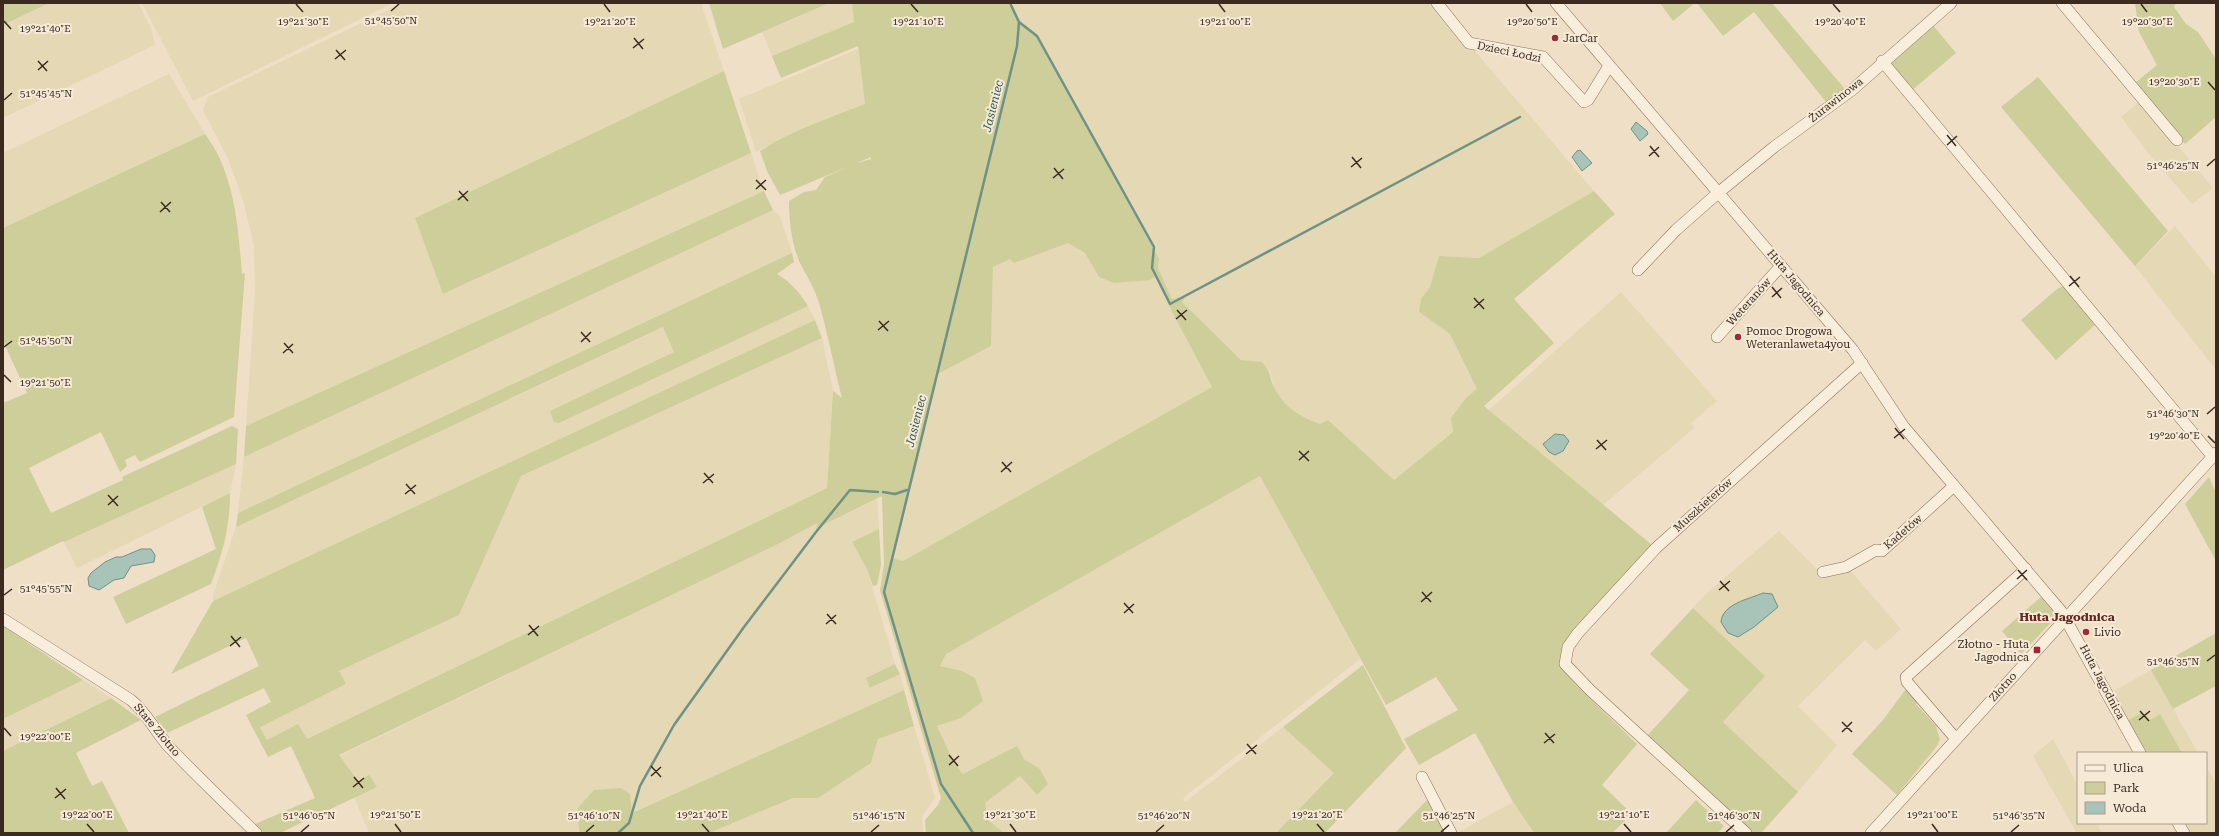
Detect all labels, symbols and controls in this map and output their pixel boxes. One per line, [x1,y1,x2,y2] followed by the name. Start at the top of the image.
[365,15,417,26] text: 51°45'50"N
[277,16,329,27] text: 19°21'30"E
[584,16,636,27] text: 19°21'20"E
[892,16,944,27] text: 19°21'10"E
[1199,16,1251,27] text: 19°21'00"E
[1506,16,1558,27] text: 19°20'50"E
[1814,16,1866,27] text: 19°20'40"E
[2121,16,2173,27] text: 19°20'30"E
[19,23,71,34] text: 19°21'40"E
[1563,32,1598,45] place label: JarCar
[1550,33,1560,43] marker: JarCar
[1476,39,1543,65] street label: Dzieci Łodzi
[1806,74,1866,125] street label: Żurawinowa
[2148,76,2200,87] text: 19°20'30"E
[980,78,1006,134] water label: Jasieniec
[20,88,72,99] text: 51°45'45"N
[2147,160,2199,171] text: 51°46'25"N
[1764,247,1828,319] street label: Huta Jagodnica
[1724,275,1774,329] street label: Weteranów
[1746,325,1850,351] place label: Pomoc Drogowa Weteranlaweta4you
[1733,332,1743,342] marker: Pomoc Drogowa Weteranlaweta4you
[20,335,72,346] text: 51°45'50"N
[19,377,71,388] text: 19°21'50"E
[903,393,929,449] water label: Jasieniec
[2147,408,2199,419] text: 51°46'30"N
[2148,430,2200,441] text: 19°20'40"E
[1671,475,1736,535] street label: Muszkieterów
[1881,511,1925,552] street label: Kadetów
[20,583,72,594] text: 51°45'55"N
[2019,610,2115,624] district label: Huta Jagodnica
[2094,626,2121,639] place label: Livio
[2081,627,2091,637] marker: Livio
[1958,638,2029,664] place label: Złotno - Huta Jagodnica
[2077,642,2127,722] street label: Huta Jagodnica
[2032,645,2042,655] marker: Złotno - Huta Jagodnica
[2147,656,2199,667] text: 51°46'35"N
[1986,669,2020,704] street label: Złotno
[131,701,183,759] street label: Stare Złotno
[19,731,71,742] text: 19°22'00"E
[2077,752,2207,824] legend
[2113,761,2144,775] text: Ulica
[2113,781,2140,795] text: Park
[2113,801,2147,815] text: Woda
[61,809,113,820] text: 19°22'00"E
[369,809,421,820] text: 19°21'50"E
[676,809,728,820] text: 19°21'40"E
[984,809,1036,820] text: 19°21'30"E
[1291,809,1343,820] text: 19°21'20"E
[1598,809,1650,820] text: 19°21'10"E
[1906,809,1958,820] text: 19°21'00"E
[283,810,335,821] text: 51°46'05"N
[568,810,620,821] text: 51°46'10"N
[853,810,905,821] text: 51°46'15"N
[1138,810,1190,821] text: 51°46'20"N
[1423,810,1475,821] text: 51°46'25"N
[1708,810,1760,821] text: 51°46'30"N
[1993,810,2045,821] text: 51°46'35"N

